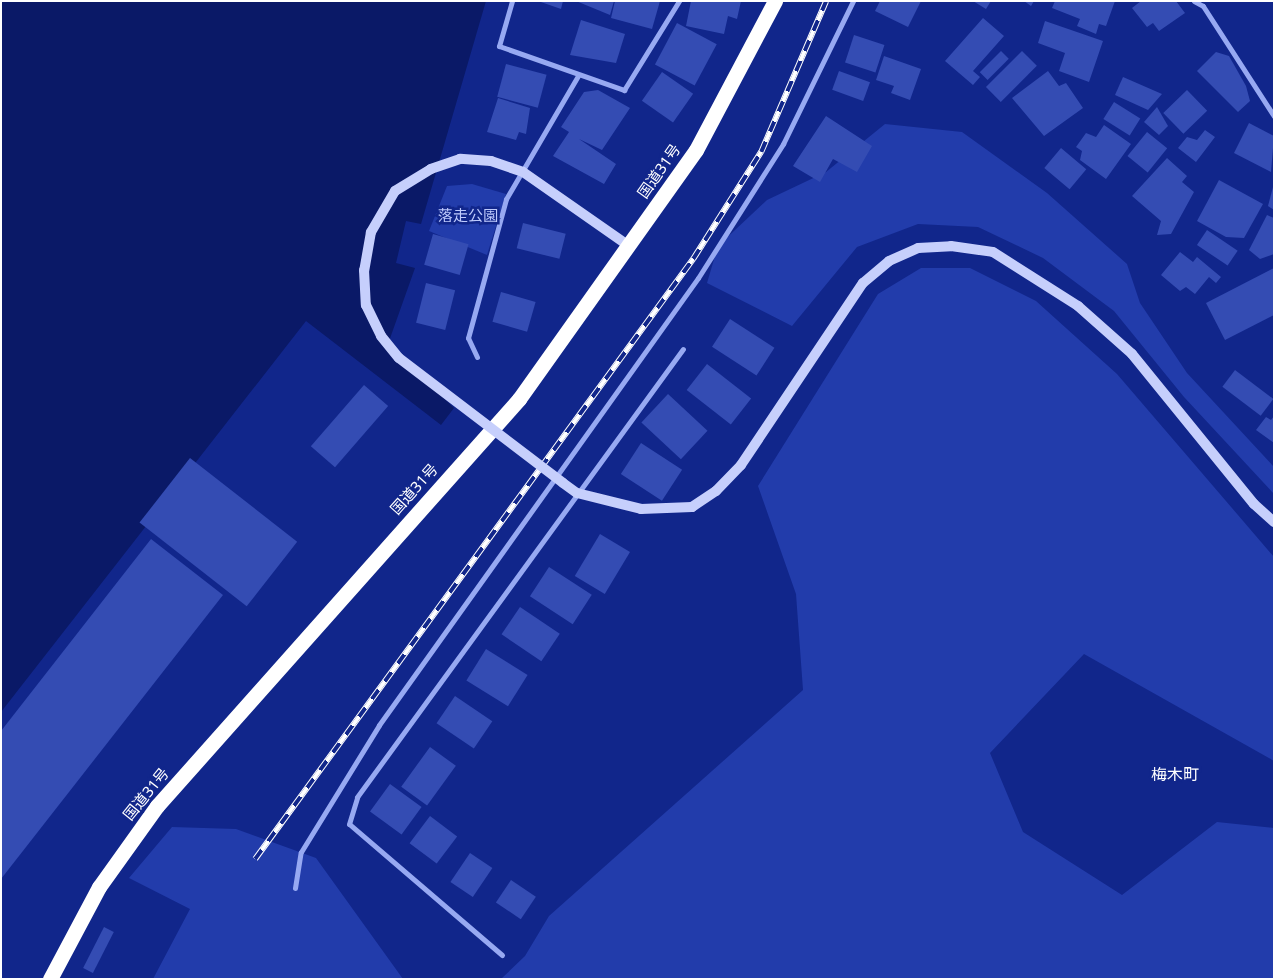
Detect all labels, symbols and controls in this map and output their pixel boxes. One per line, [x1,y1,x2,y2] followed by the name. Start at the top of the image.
[634,140,684,202] street label: 国道31号
[438,207,498,225] park label: 落走公園
[387,460,441,518] street label: 国道31号
[119,764,173,824] street label: 国道31号
[1151,764,1199,784] district label: 梅木町

